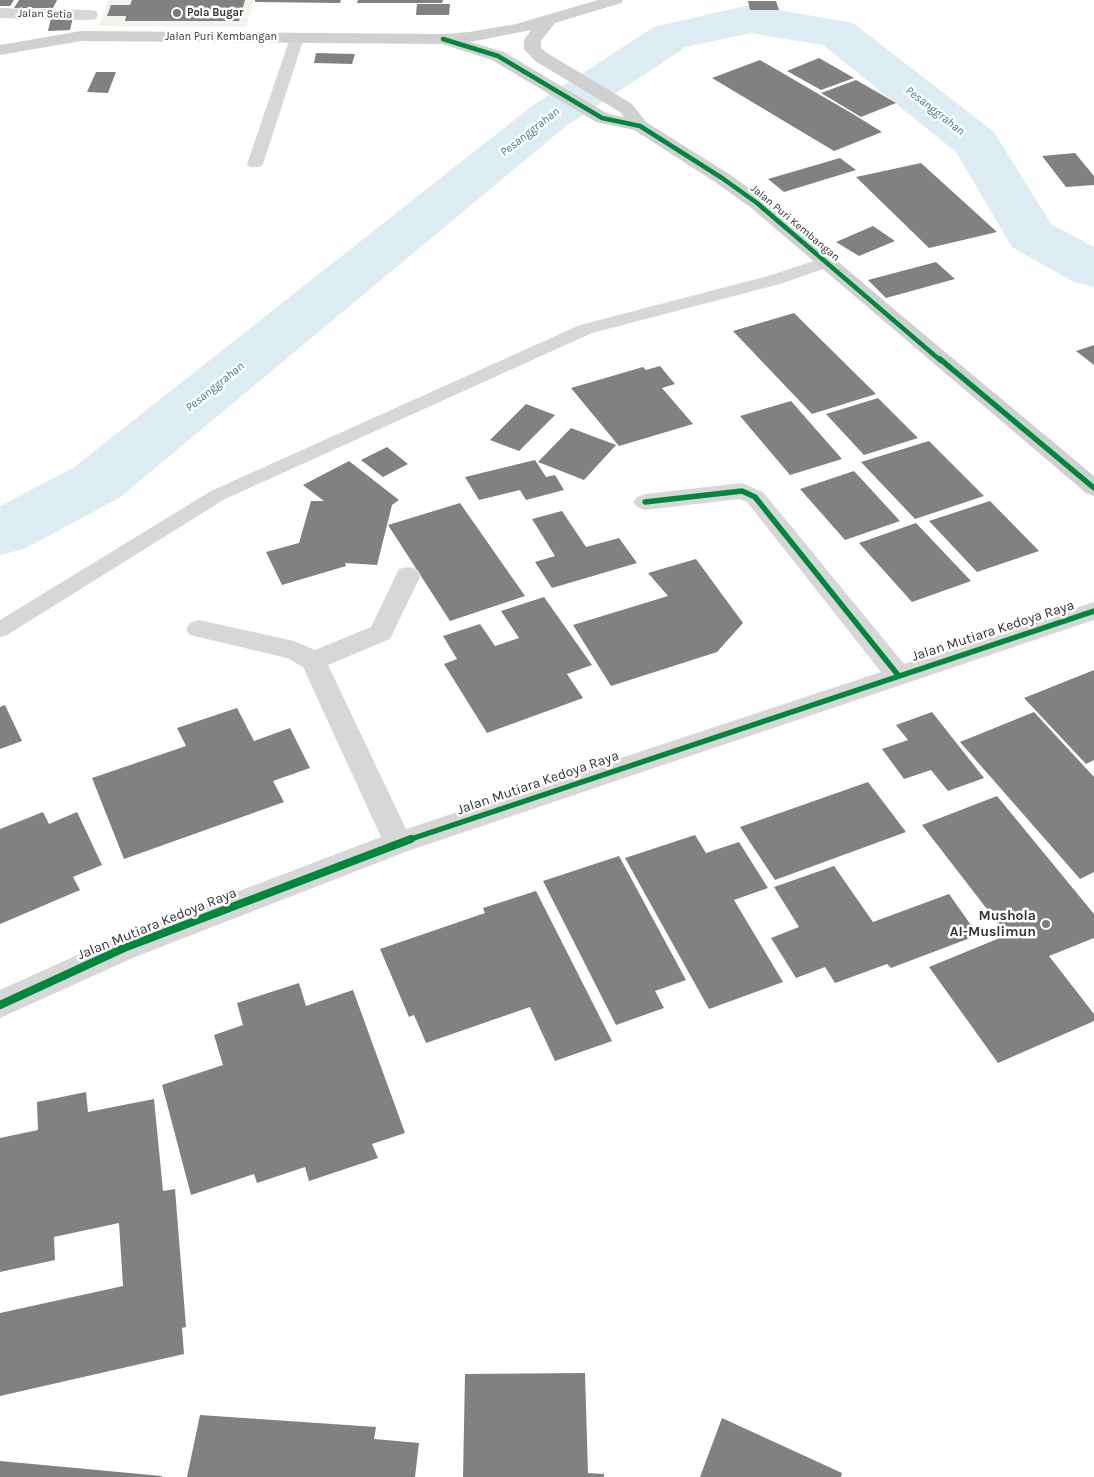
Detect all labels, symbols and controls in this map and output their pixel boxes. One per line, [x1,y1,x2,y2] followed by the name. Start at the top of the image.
[187,6,243,20] place label: Pola Bugar
[18,7,72,21] street label: Jalan Setia
[171,7,183,19] marker: Pola Bugar
[165,30,277,44] street label: Jalan Puri Kembangan
[903,83,967,139] water label: Pesanggrahan
[498,104,562,160] water label: Pesanggrahan
[748,182,842,264] street label: Jalan Puri Kembangan
[183,359,247,415] water label: Pesanggrahan
[910,597,1076,665] street label: Jalan Mutiara Kedoya Raya
[455,747,621,819] street label: Jalan Mutiara Kedoya Raya
[75,884,239,964] street label: Jalan Mutiara Kedoya Raya
[950,908,1036,940] place label: Mushola AI-Muslimun
[1040,918,1052,930] marker: Mushola AI-Muslimun

